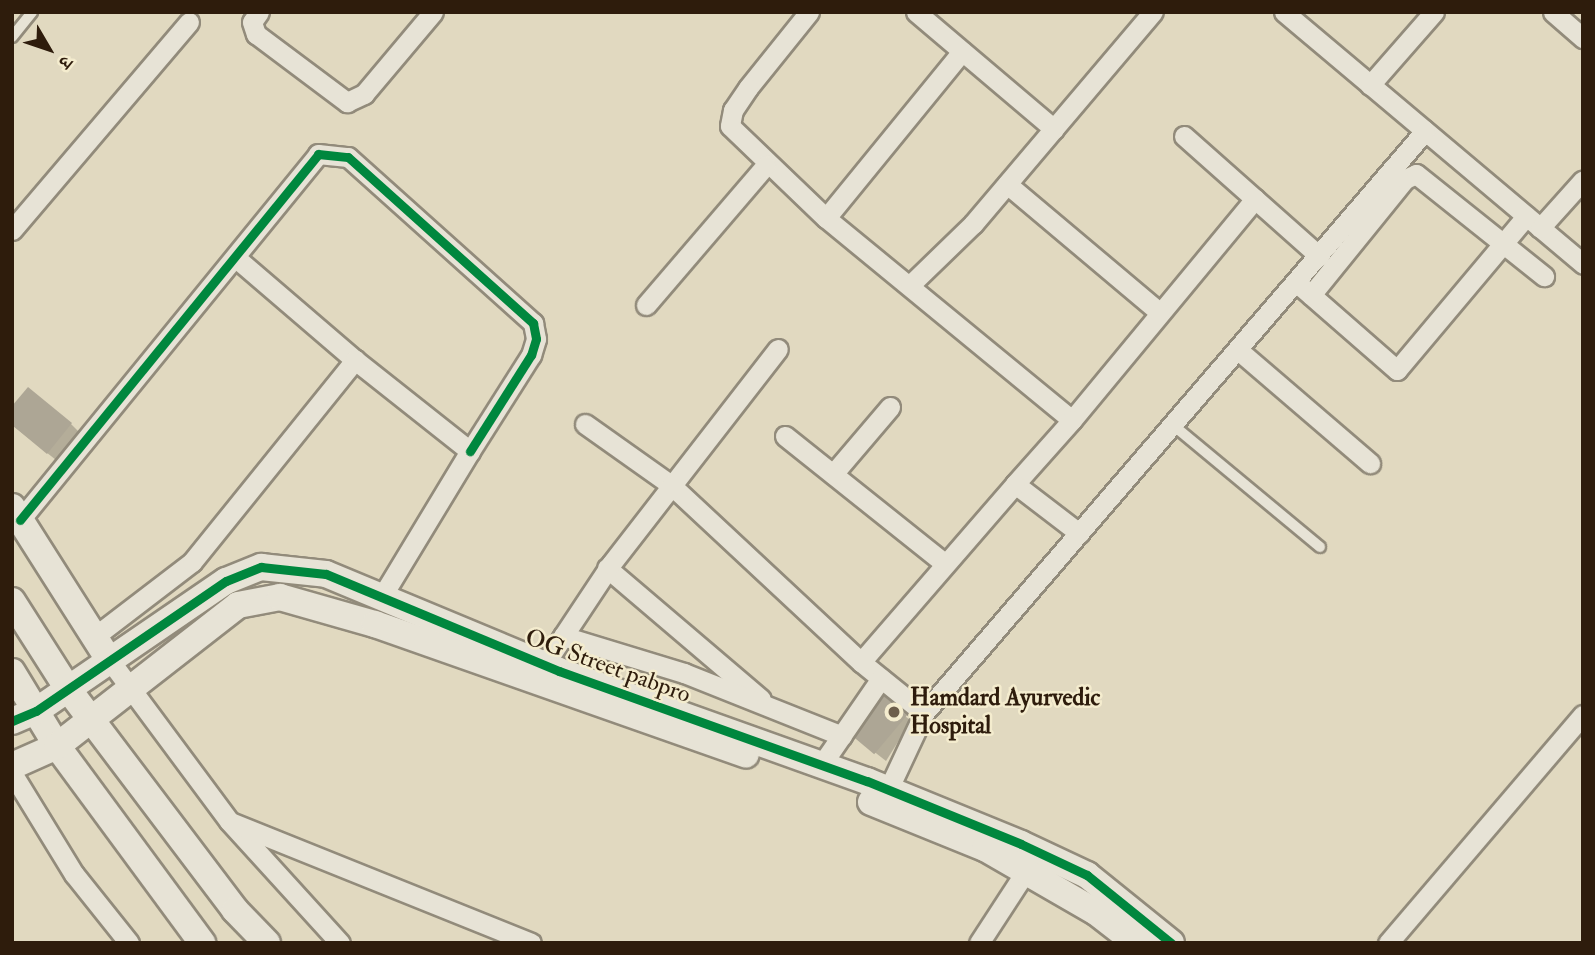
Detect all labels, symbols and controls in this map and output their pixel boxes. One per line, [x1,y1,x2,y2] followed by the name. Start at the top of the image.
[14,14,84,84] north arrow
[53,51,78,74] text: उ
[521,623,695,709] street label: OG Street pabpro
[910,684,1100,740] place label: Hamdard Ayurvedic Hospital
[884,702,904,722] marker: Hamdard Ayurvedic Hospital

